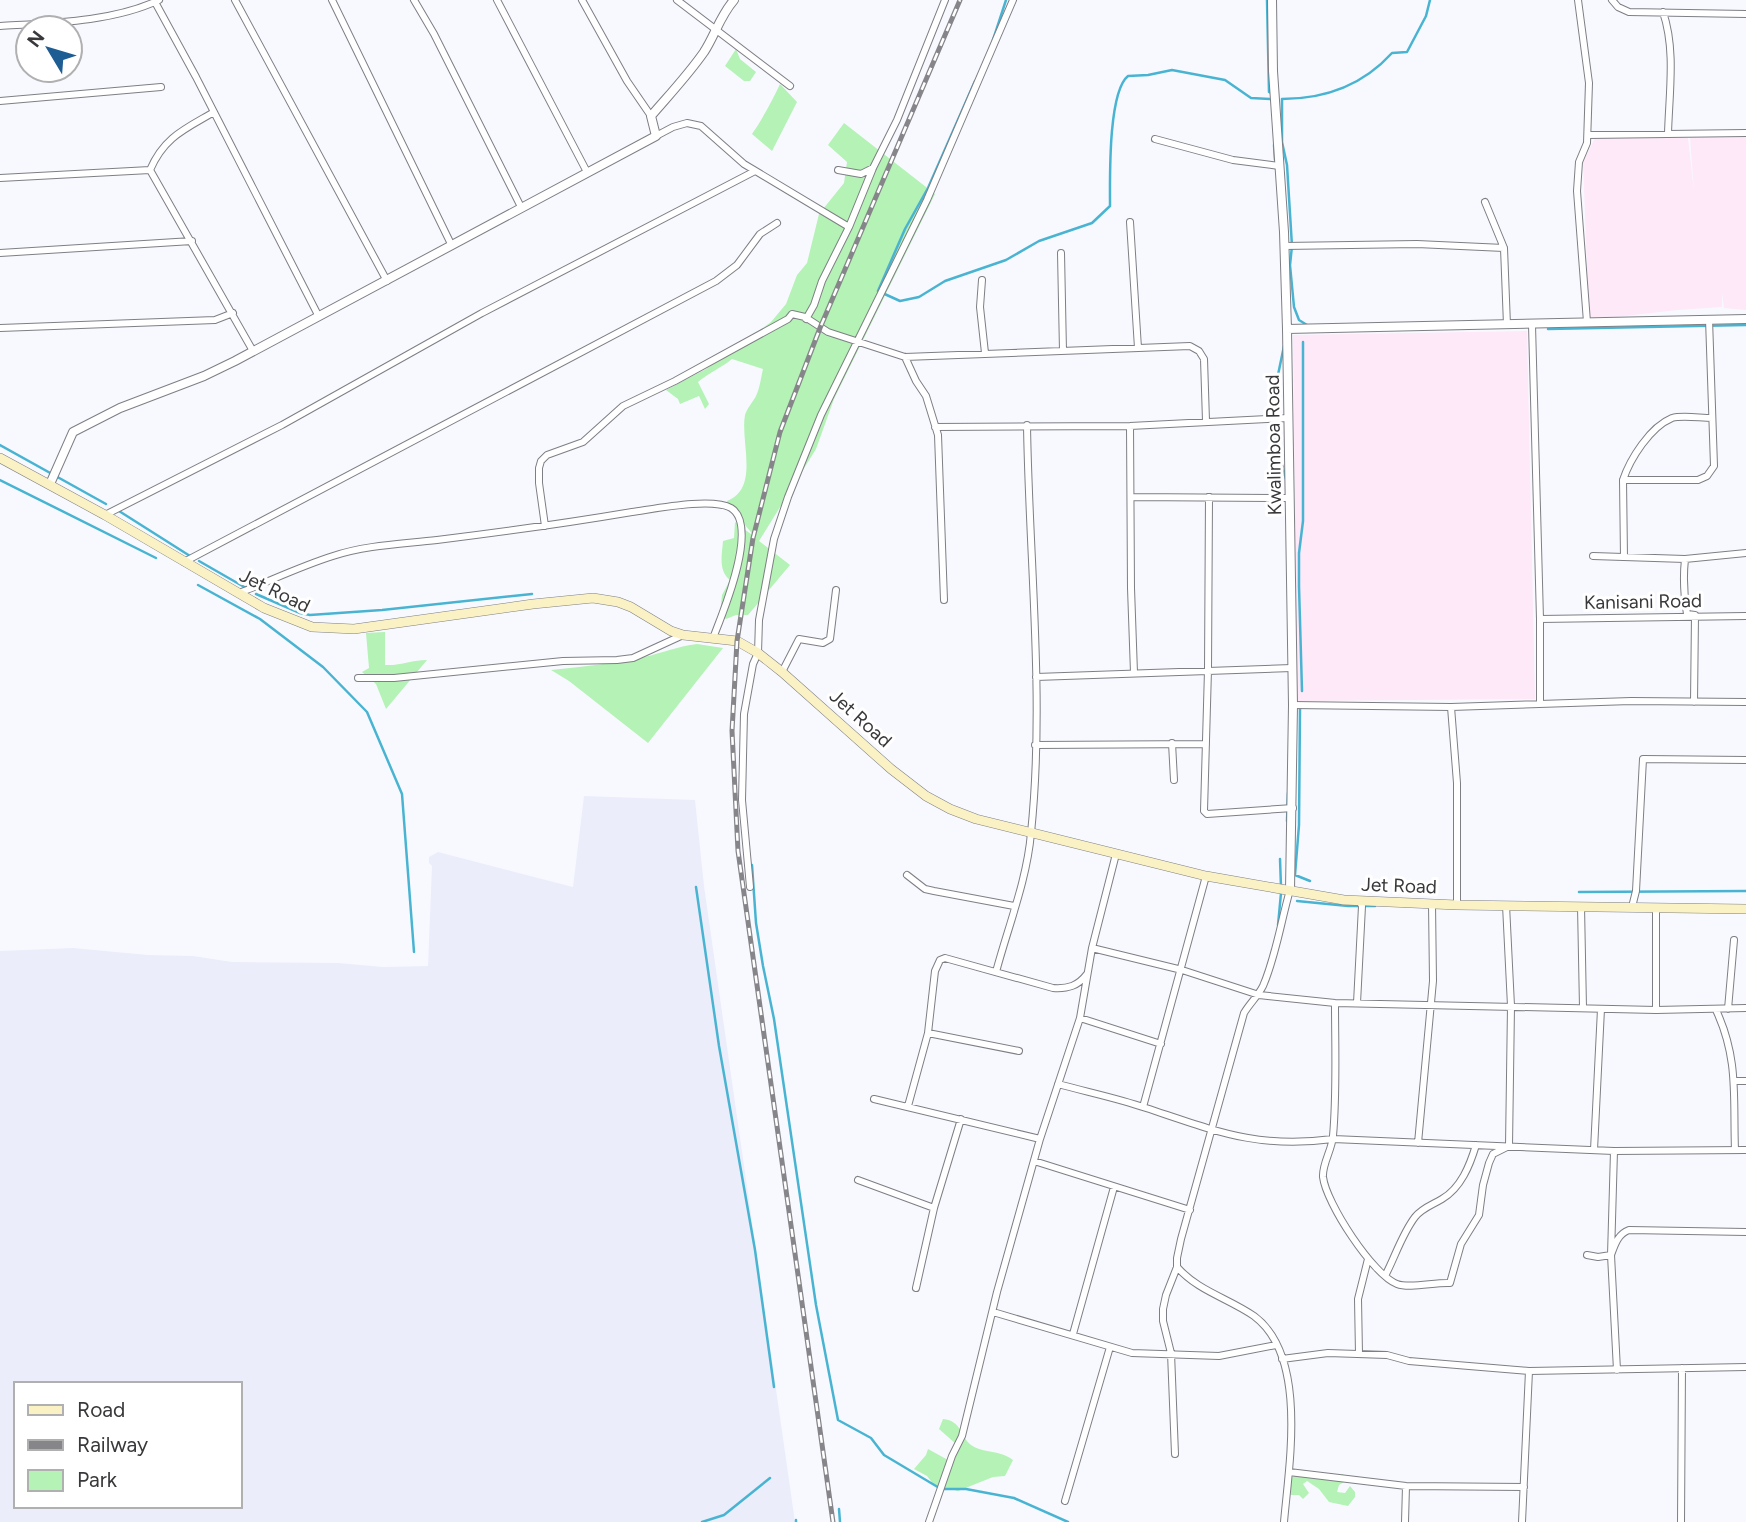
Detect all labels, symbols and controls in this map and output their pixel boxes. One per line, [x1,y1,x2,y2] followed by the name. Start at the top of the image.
[14,14,84,84] north arrow
[22,26,50,52] text: N
[1261,374,1286,516] street label: Kwalimboa Road
[236,564,314,617] street label: Jet Road
[1584,589,1702,614] street label: Kanisani Road
[825,684,897,752] street label: Jet Road
[1361,873,1437,898] street label: Jet Road
[14,1382,242,1508] legend
[77,1397,125,1422] text: Road
[77,1432,148,1457] text: Railway
[77,1467,118,1492] text: Park

